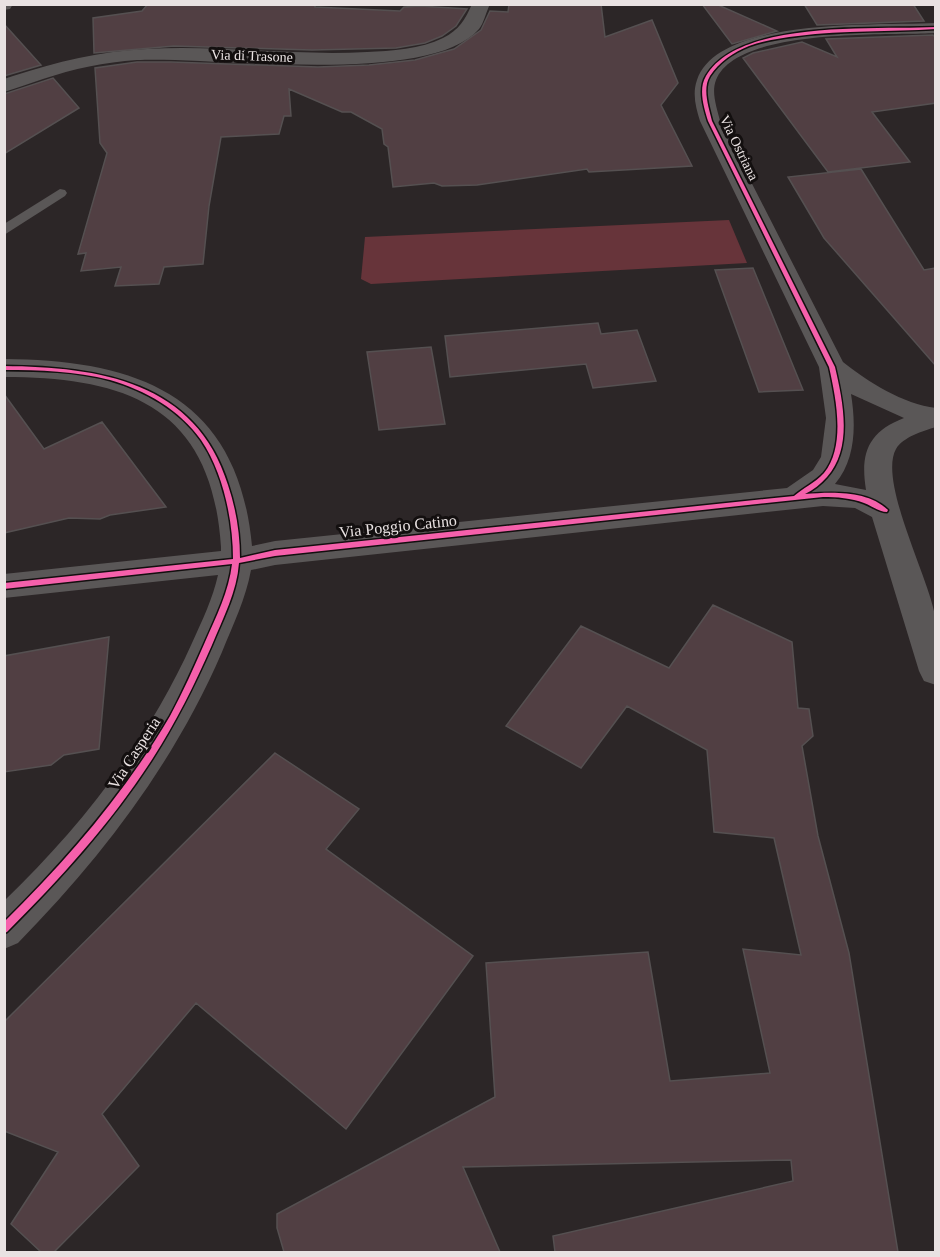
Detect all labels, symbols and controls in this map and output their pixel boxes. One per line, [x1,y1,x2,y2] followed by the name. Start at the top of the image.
[211,47,293,65] street label: Via di Trasone
[717,113,761,184] street label: Via Ostriana
[338,511,458,542] street label: Via Poggio Catino
[105,714,164,793] street label: Via Casperia

